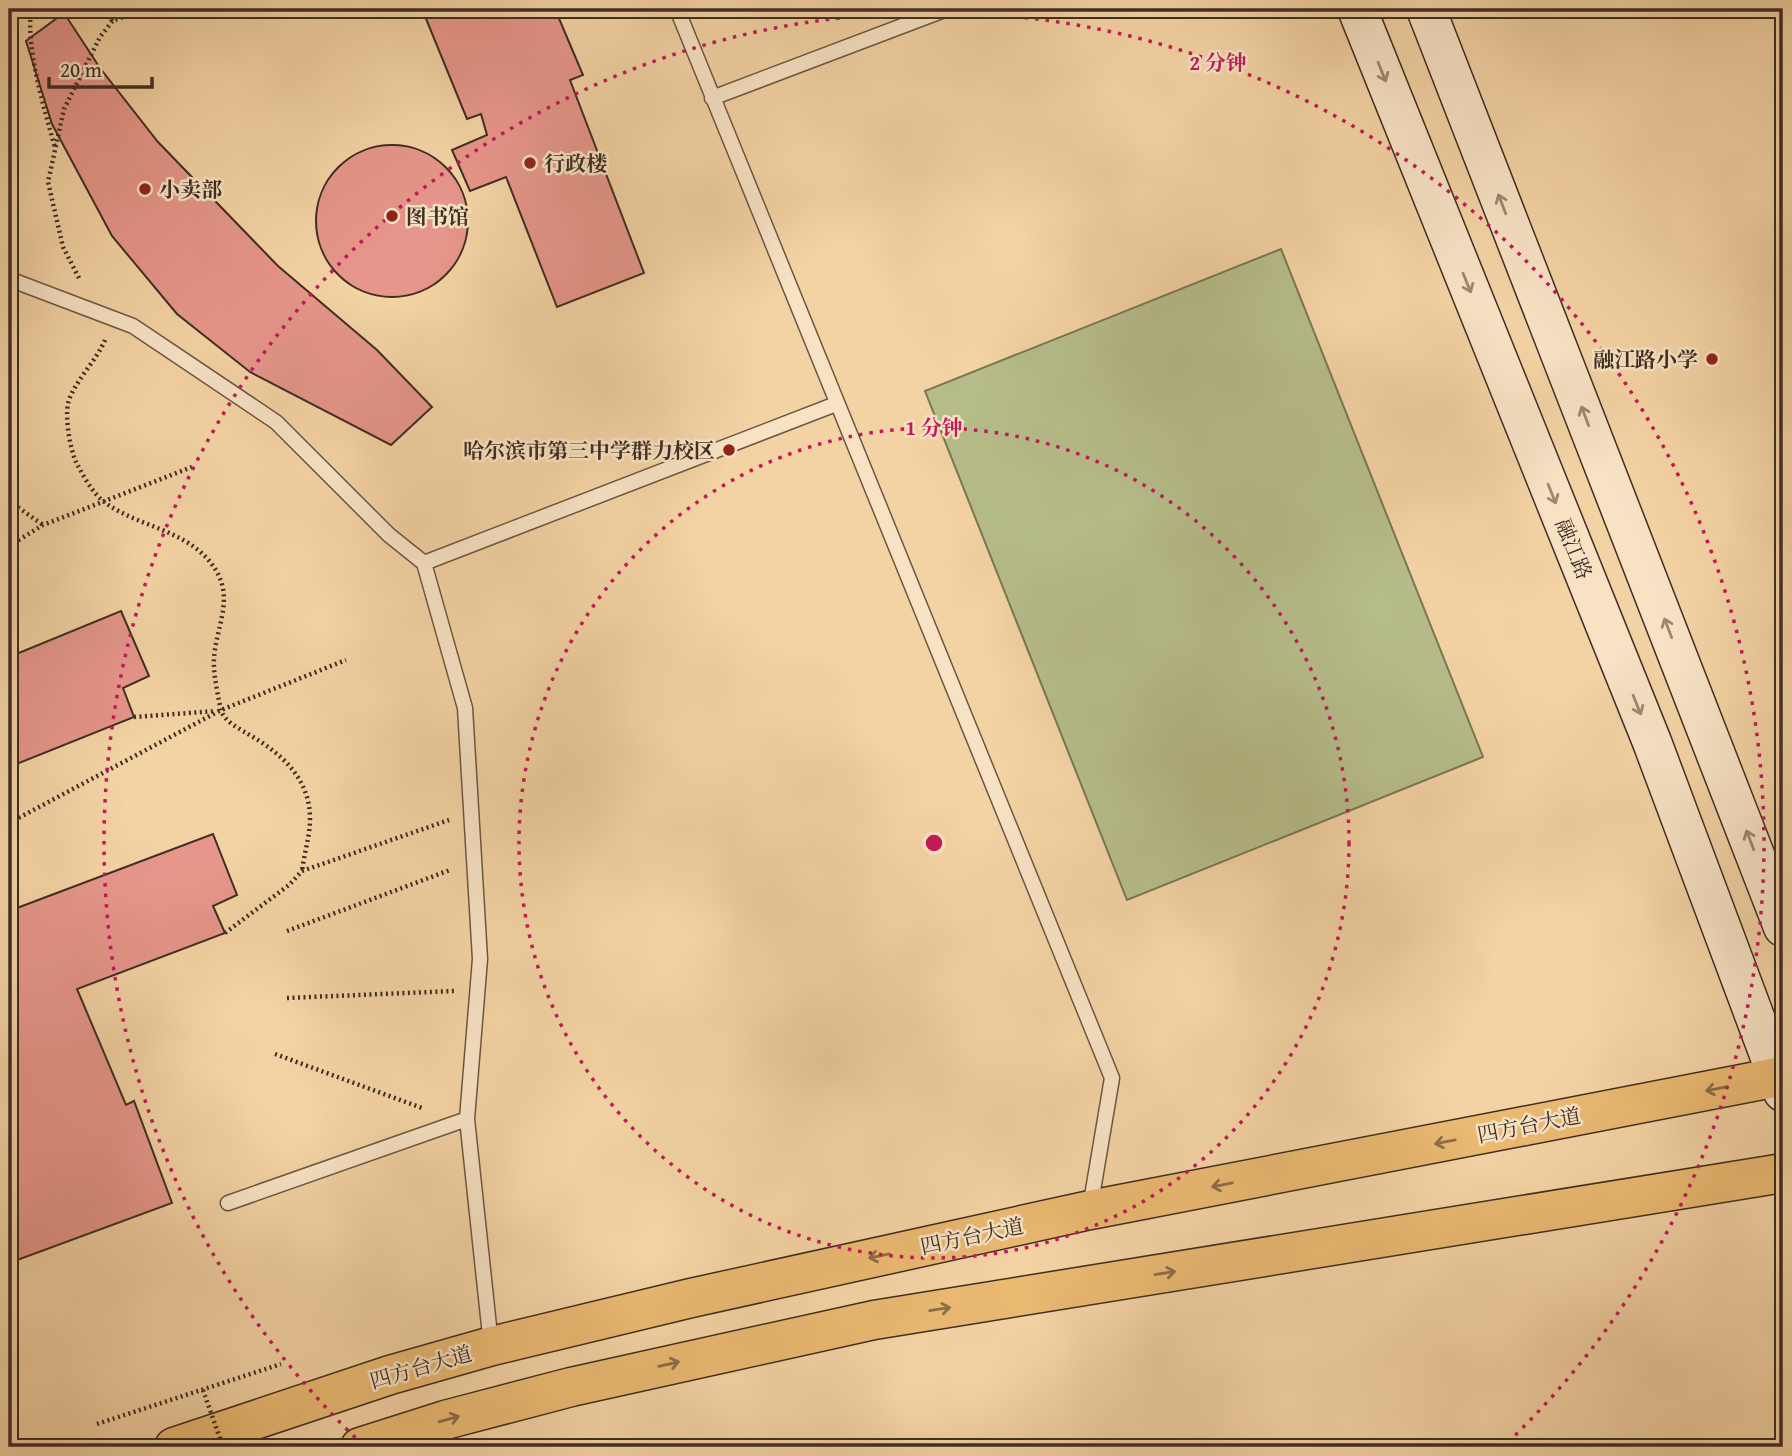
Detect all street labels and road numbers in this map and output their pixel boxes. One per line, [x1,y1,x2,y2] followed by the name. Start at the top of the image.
[1548,514,1600,584] street label: 融江路
[1475,1100,1583,1150] street label: 四方台大道
[917,1210,1027,1262] street label: 四方台大道
[366,1338,476,1396] street label: 四方台大道

